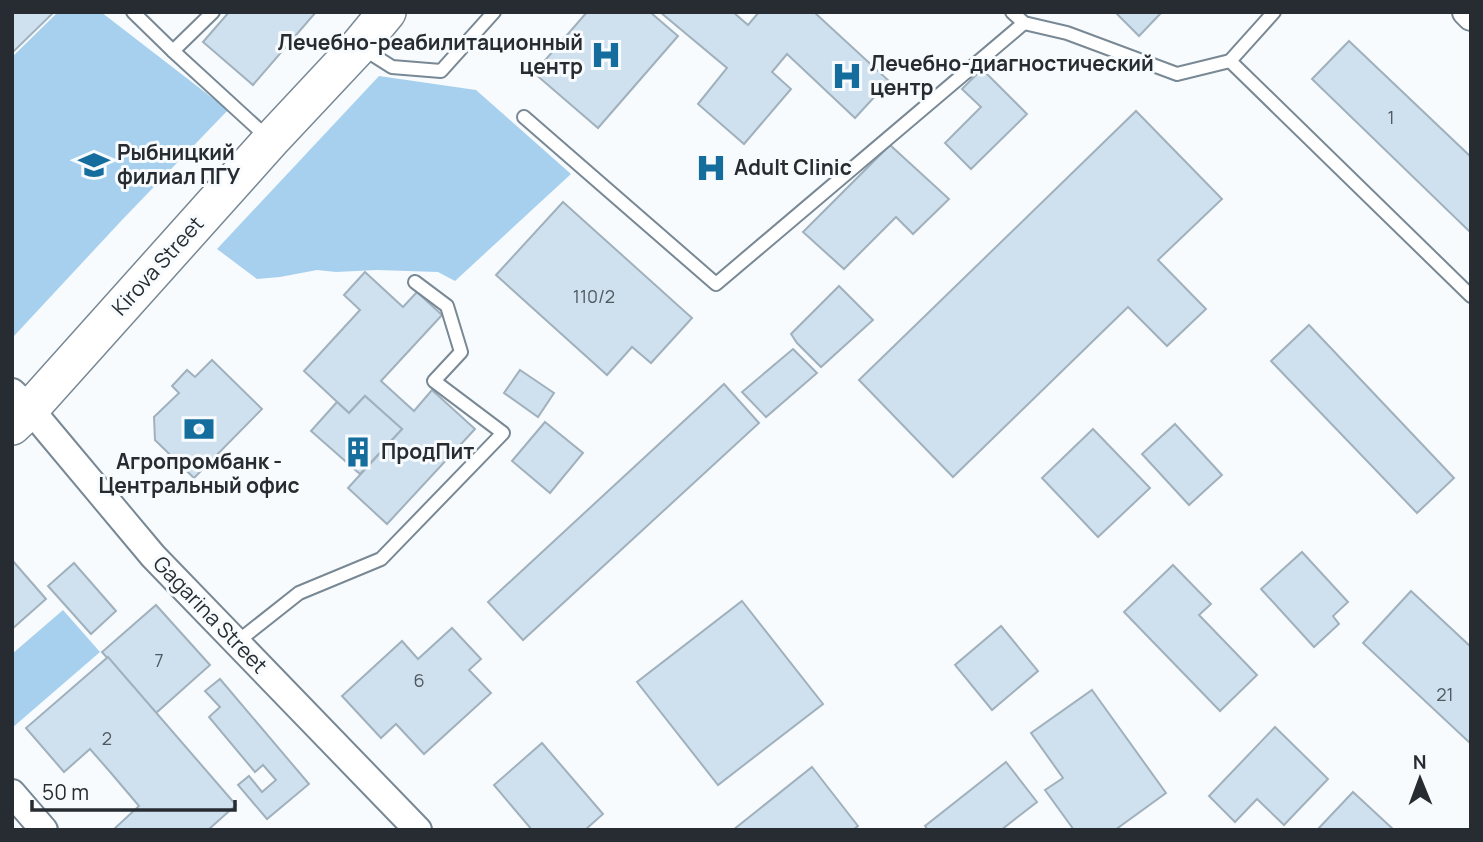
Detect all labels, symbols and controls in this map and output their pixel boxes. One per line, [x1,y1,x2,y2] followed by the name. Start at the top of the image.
[278,28,583,80] place label: Лечебно-реабилитационный центр
[589,38,623,72] hospital icon: Лечебно-реабилитационный центр
[870,49,1154,101] place label: Лечебно-диагностический центр
[830,59,864,93] hospital icon: Лечебно-диагностический центр
[1387,105,1395,129] house number: 1
[117,138,241,190] place label: Рыбницкий филиал ПГУ
[77,148,111,182] school or university icon: Рыбницкий филиал ПГУ
[694,151,728,185] hospital icon: Adult Clinic
[734,153,852,181] place label: Adult Clinic
[105,210,209,321] street label: Kirova Street
[573,284,615,308] house number: 110/2
[182,412,216,446] bank icon: Агропромбанк - Центральный офис
[341,435,375,469] building icon: ПродПит
[381,437,475,465] place label: ПродПит
[98,447,300,499] place label: Агропромбанк - Центральный офис
[147,550,274,679] street label: Gagarina Street
[154,648,164,672] house number: 7
[413,668,425,692] house number: 6
[1436,682,1454,706] house number: 21
[102,726,112,750] house number: 2
[1385,744,1455,814] north arrow
[1413,749,1427,775] text: N
[32,768,234,812] scale bar
[42,778,89,806] text: 50 m

